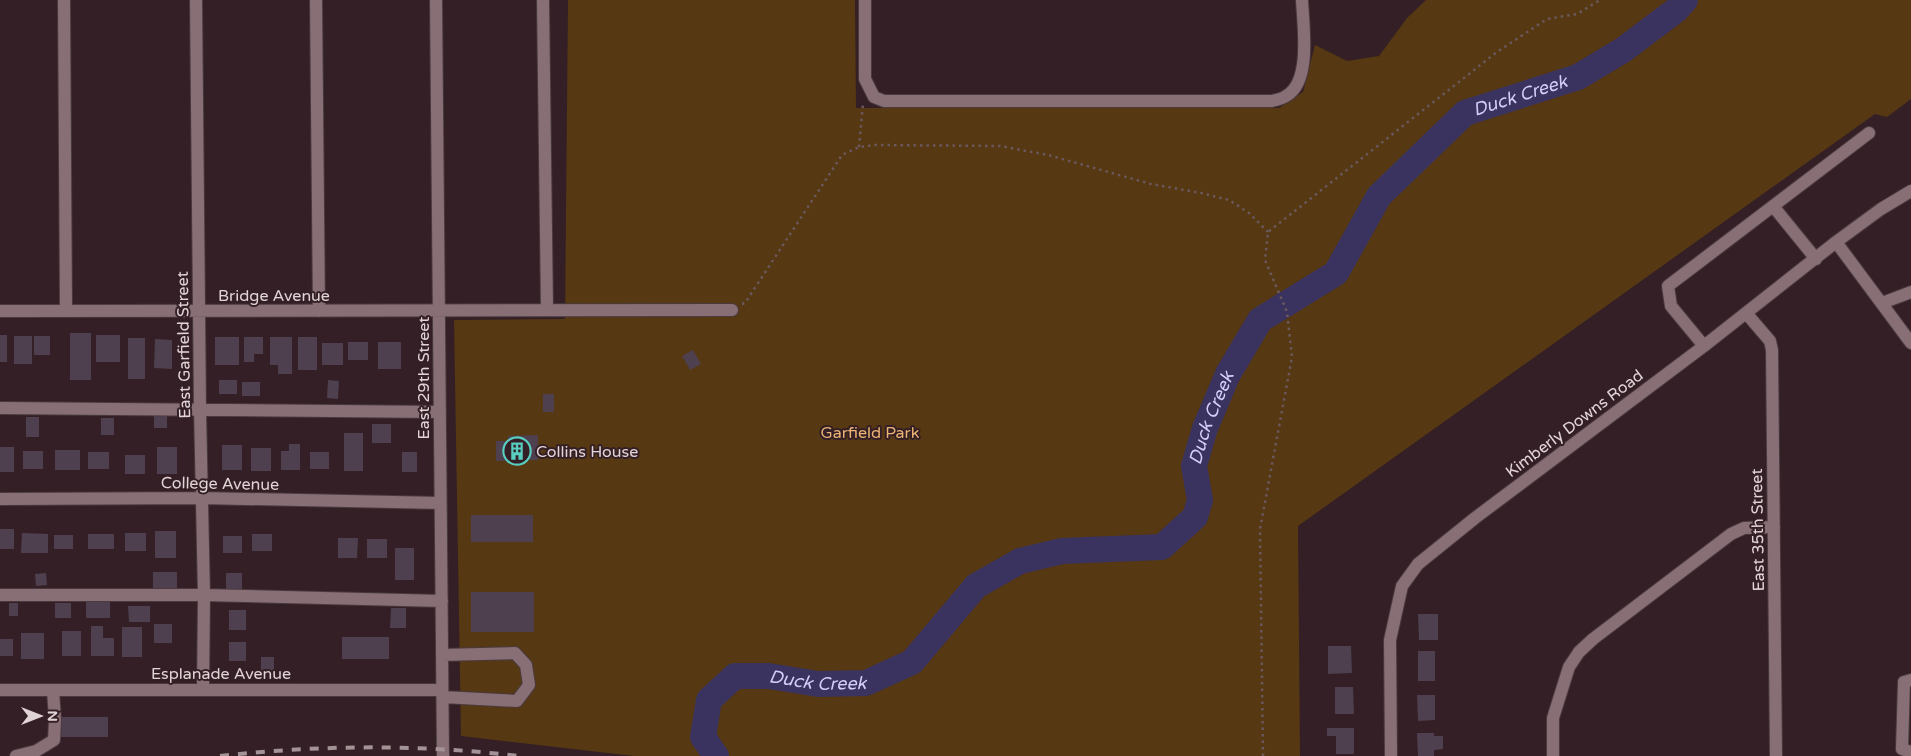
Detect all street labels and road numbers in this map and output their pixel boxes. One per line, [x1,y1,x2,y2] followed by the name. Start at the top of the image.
[173,271,195,419] street label: East Garfield Street
[218,286,330,306] street label: Bridge Avenue
[414,317,434,439] street label: East 29th Street
[1502,365,1647,482] street label: Kimberly Downs Road
[1747,468,1769,592] street label: East 35th Street
[161,473,279,495] street label: College Avenue
[151,664,291,684] street label: Esplanade Avenue

